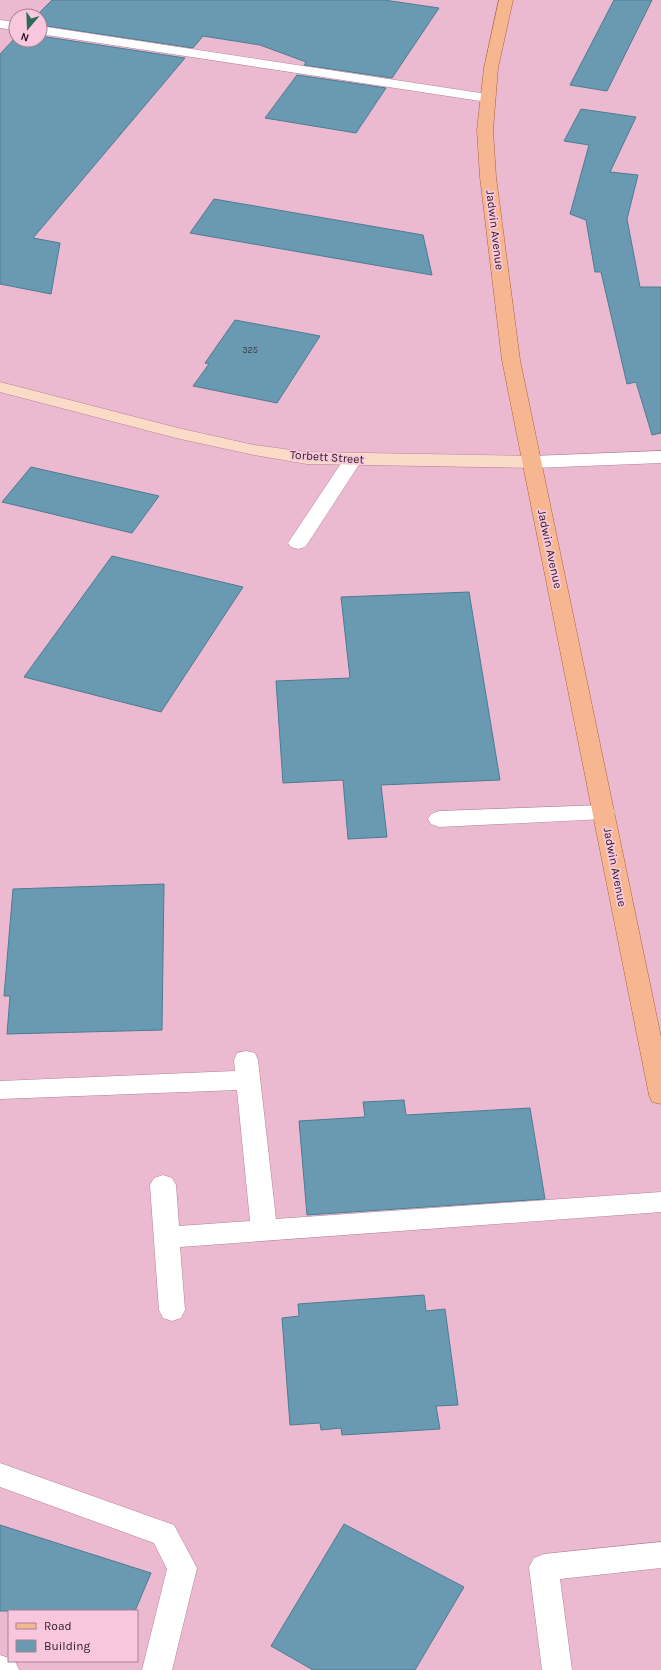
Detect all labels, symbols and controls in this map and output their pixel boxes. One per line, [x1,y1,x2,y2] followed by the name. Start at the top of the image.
[8,8,48,48] north arrow
[19,30,31,44] text: N
[483,189,507,271] street label: Jadwin Avenue
[242,345,258,355] house number: 325
[290,447,365,467] street label: Torbett Street
[535,508,565,590] street label: Jadwin Avenue
[600,826,630,908] street label: Jadwin Avenue
[8,1610,138,1662] legend
[44,1619,72,1633] text: Road
[44,1639,91,1653] text: Building

